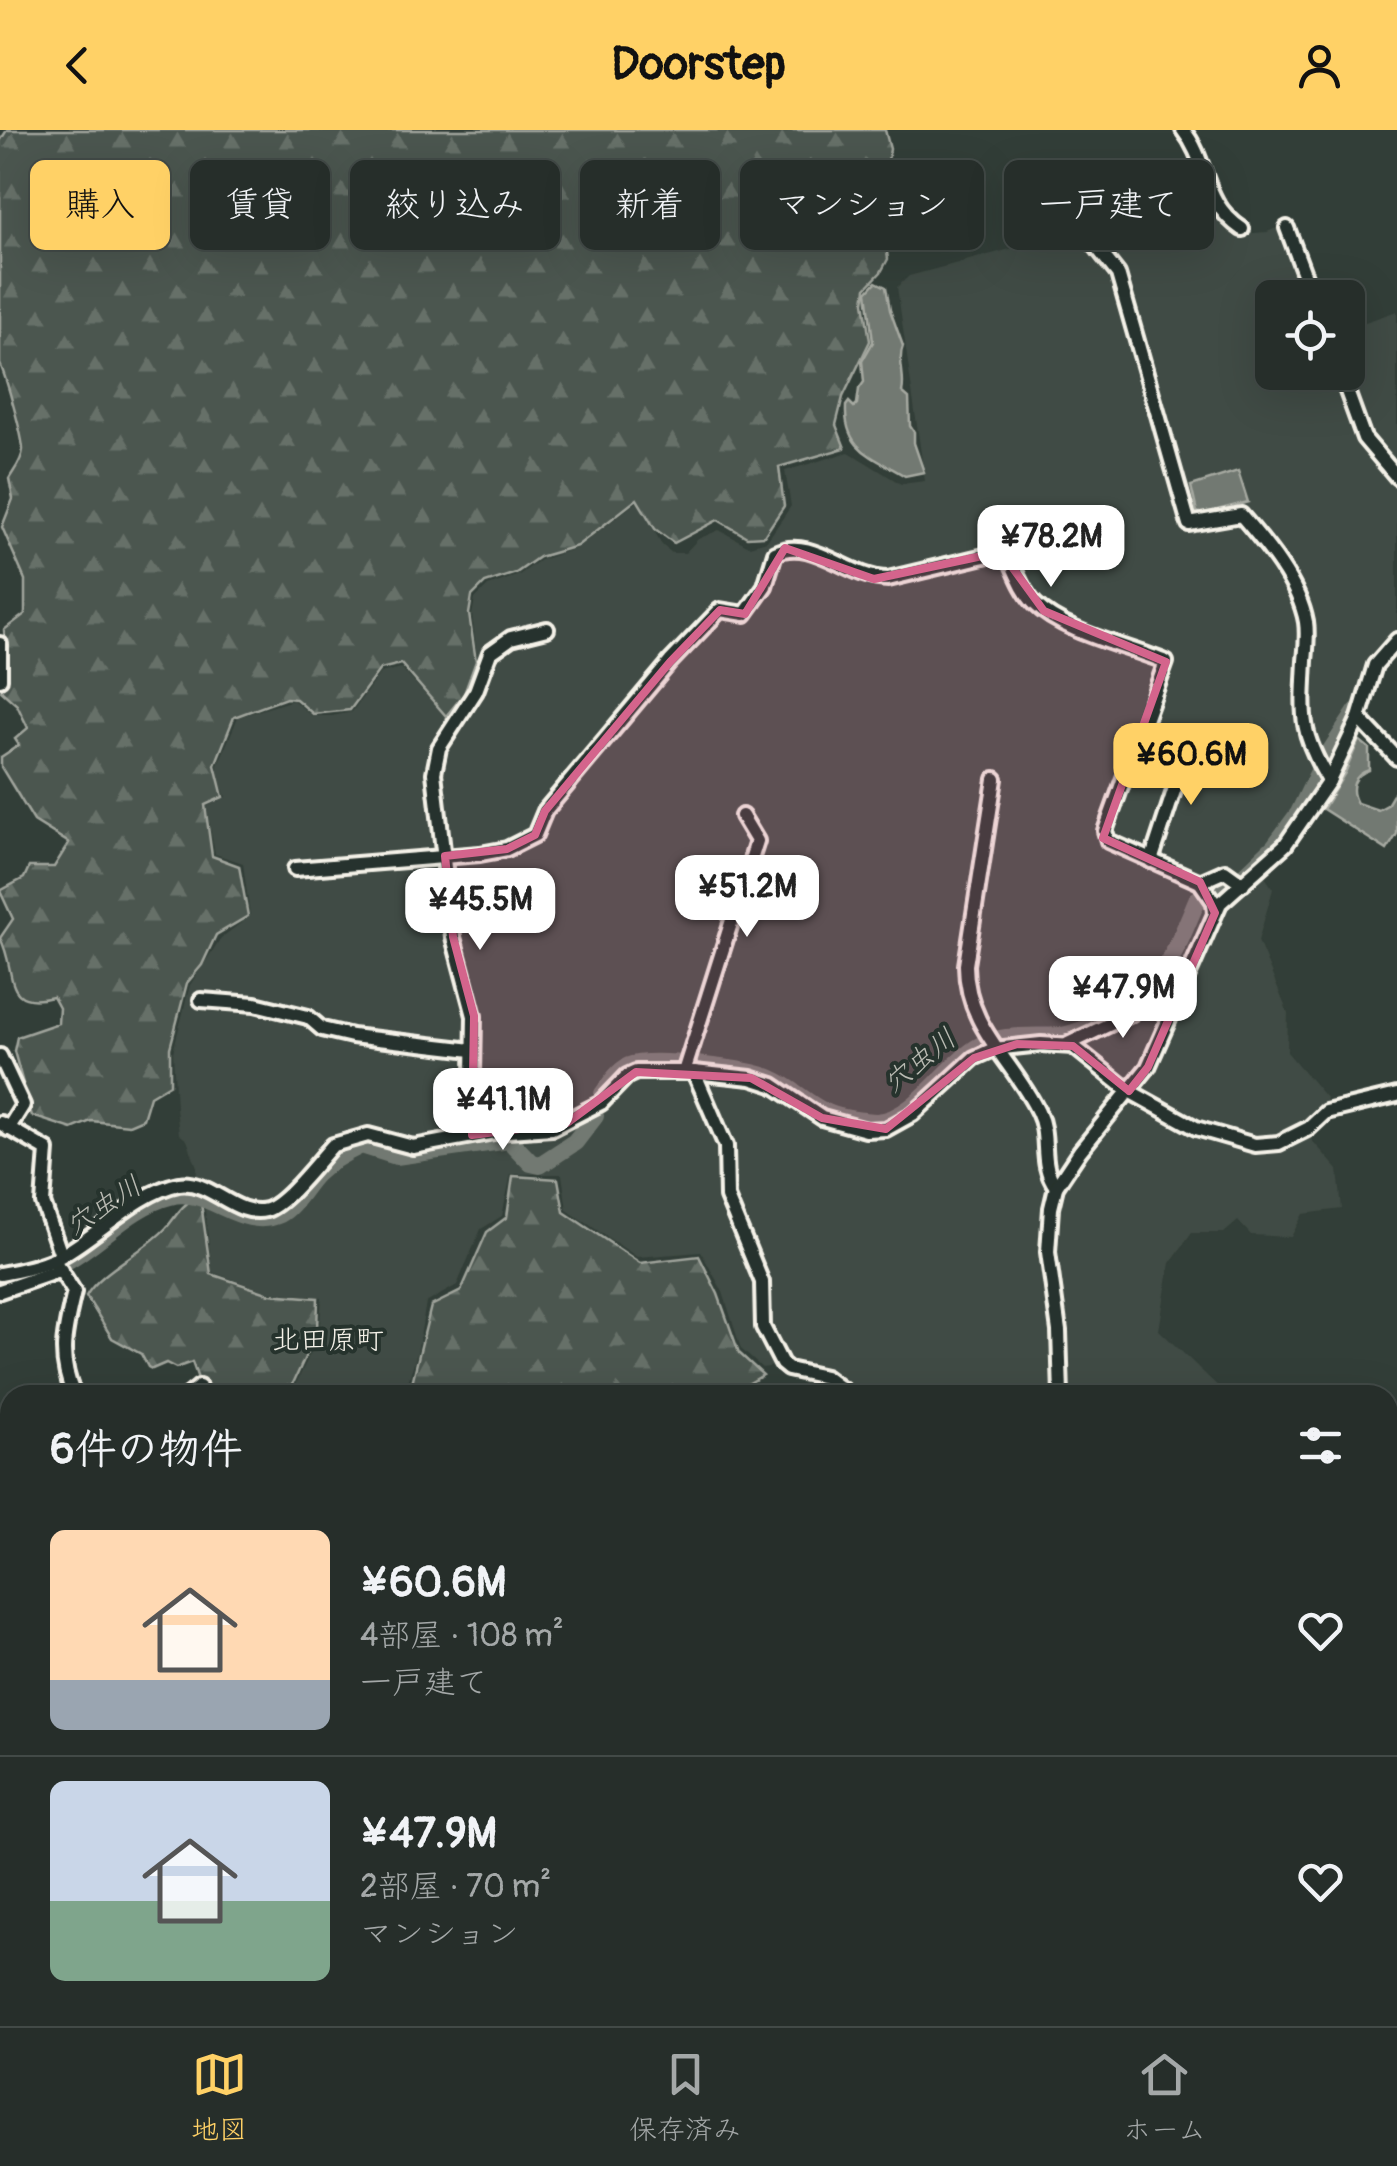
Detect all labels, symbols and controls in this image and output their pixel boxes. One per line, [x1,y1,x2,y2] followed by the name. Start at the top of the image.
[611,37,786,93] text: Doorstep
[50,38,105,93] icon: back
[1292,38,1347,93] icon: person
[30,160,170,250] chip: 購入
[190,160,330,250] chip: 賃貸
[350,160,560,250] chip: 絞り込み
[580,160,720,250] chip: 新着
[740,160,984,250] chip: マンション
[1004,160,1214,250] chip: 一戸建て
[1255,280,1365,390] map controls
[1255,280,1365,390] button: locate
[970,505,1132,590] pin: ¥78.2M
[999,517,1103,557] text: ¥78.2M
[1110,723,1272,808] pin: ¥60.6M
[1135,735,1247,775] text: ¥60.6M
[666,855,828,940] pin: ¥51.2M
[697,867,797,907] text: ¥51.2M
[399,868,561,953] pin: ¥45.5M
[427,880,533,920] text: ¥45.5M
[1042,956,1204,1041] pin: ¥47.9M
[1071,968,1175,1008] text: ¥47.9M
[876,1021,964,1101] water label: 穴虫川
[422,1068,584,1153] pin: ¥41.1M
[455,1080,551,1120] text: ¥41.1M
[59,1169,149,1244] water label: 穴虫川
[272,1323,384,1358] district label: 北田原町
[1293,1418,1348,1473] icon: filters
[50,1424,242,1476] text: 6件の物件
[360,1557,506,1609] text: ¥60.6M
[130,1570,250,1690] icon: home
[1293,1603,1348,1658] icon: heart
[360,1616,564,1656] text: 4部屋 · 108 m²
[360,1663,488,1703] text: 一戸建て
[360,1808,497,1860] text: ¥47.9M
[130,1821,250,1941] icon: home
[1293,1854,1348,1909] icon: heart
[360,1867,551,1907] text: 2部屋 · 70 m²
[360,1914,519,1954] text: マンション
[191,2047,247,2148] tab: 地図
[629,2047,741,2148] tab: 保存済み
[1123,2047,1206,2148] tab: ホーム

